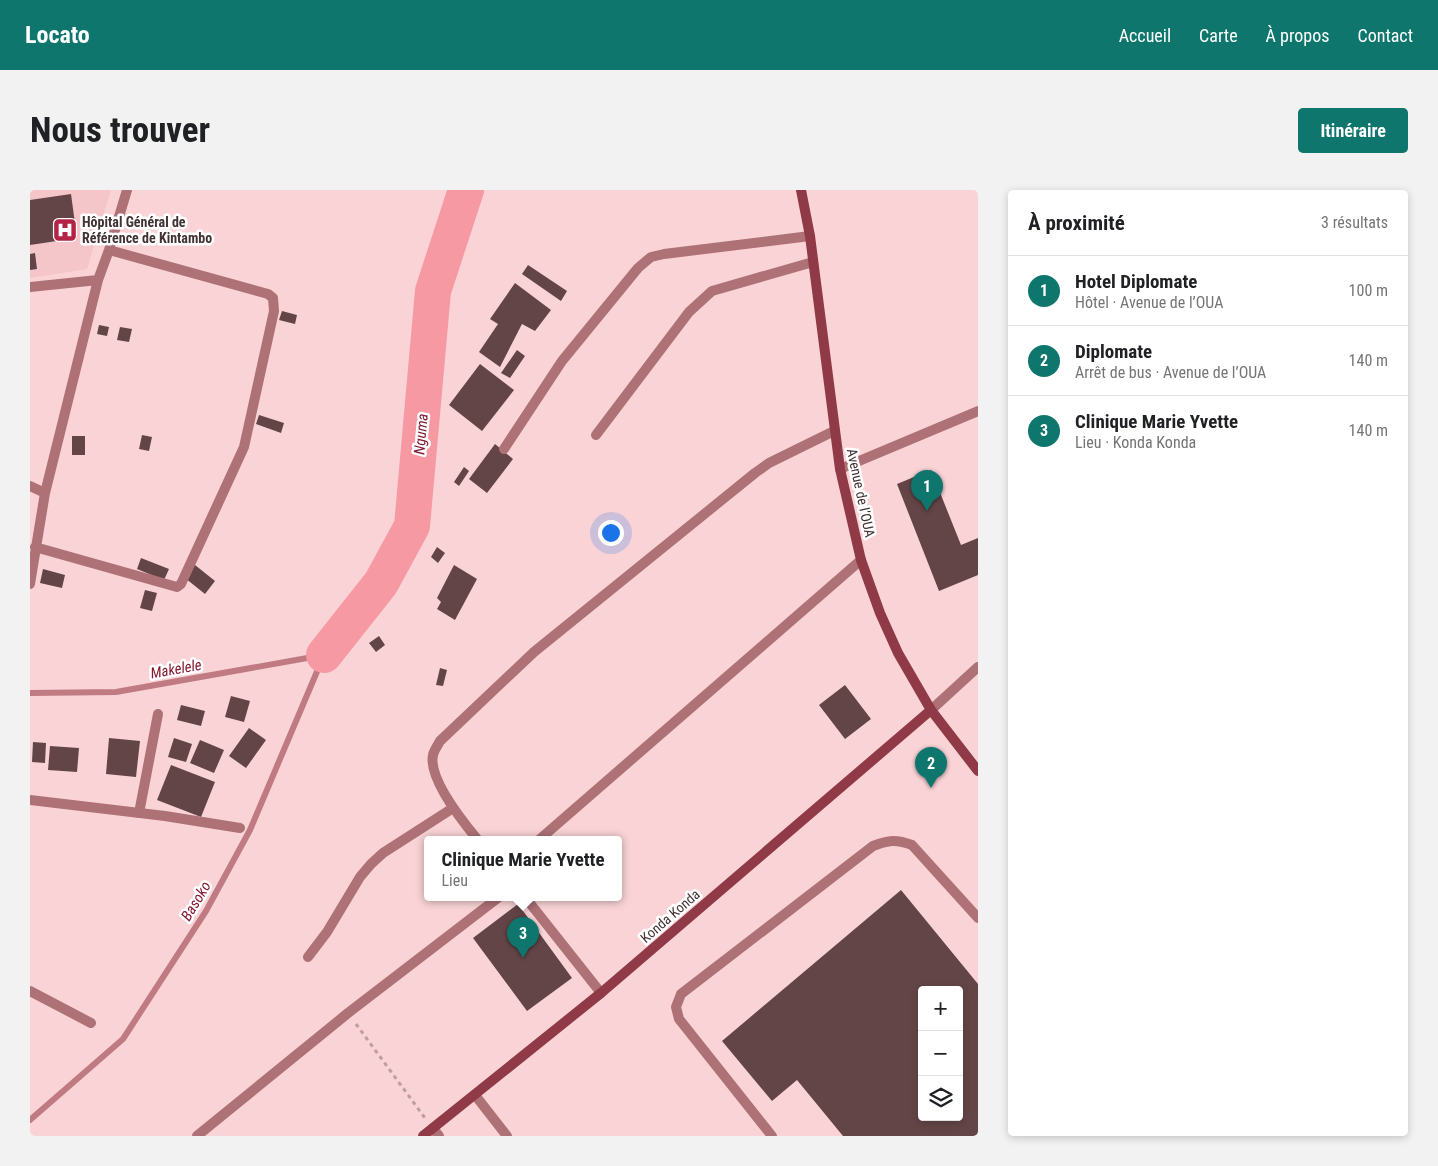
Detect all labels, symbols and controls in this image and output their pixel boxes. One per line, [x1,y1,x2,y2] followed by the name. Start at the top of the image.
[25,21,90,49] text: Locato
[1119,25,1171,46] text: Accueil
[1199,25,1238,46] text: Carte
[1266,25,1329,46] text: À propos
[1357,25,1413,46] text: Contact
[1298,108,1408,153] button: Itinéraire
[30,110,210,151] text: Nous trouver
[1028,211,1125,235] text: À proximité
[1321,213,1388,232] text: 3 résultats
[82,214,212,246] place label: Hôpital Général de Référence de Kintambo
[52,217,78,243] hospital icon: Hôpital Général de Référence de Kintambo
[1075,270,1197,293] text: Hotel Diplomate
[1040,281,1048,300] text: 1
[1349,281,1388,300] text: 100 m
[1075,293,1223,312] text: Hôtel · Avenue de l’OUA
[1075,340,1152,363] text: Diplomate
[1040,351,1048,370] text: 2
[1349,351,1388,370] text: 140 m
[1075,363,1266,382] text: Arrêt de bus · Avenue de l’OUA
[1075,410,1238,433] text: Clinique Marie Yvette
[410,413,432,455] water label: Nguma
[1040,421,1048,440] text: 3
[1349,421,1388,440] text: 140 m
[1075,433,1196,452] text: Lieu · Konda Konda
[844,447,878,539] street label: Avenue de l’OUA
[911,470,943,511] pin: 1
[598,520,624,546] your location
[149,656,203,682] water label: Makelele
[915,747,947,788] pin: 2
[424,836,622,901] popup
[441,848,605,871] text: Clinique Marie Yvette
[441,871,468,890] text: Lieu
[177,878,215,924] water label: Basoko
[637,886,703,946] street label: Konda Konda
[507,917,539,958] pin: 3
[918,986,963,1121] map controls
[918,986,963,1031] button: +
[918,1031,963,1076] button: −
[918,1076,963,1121] button: layers

